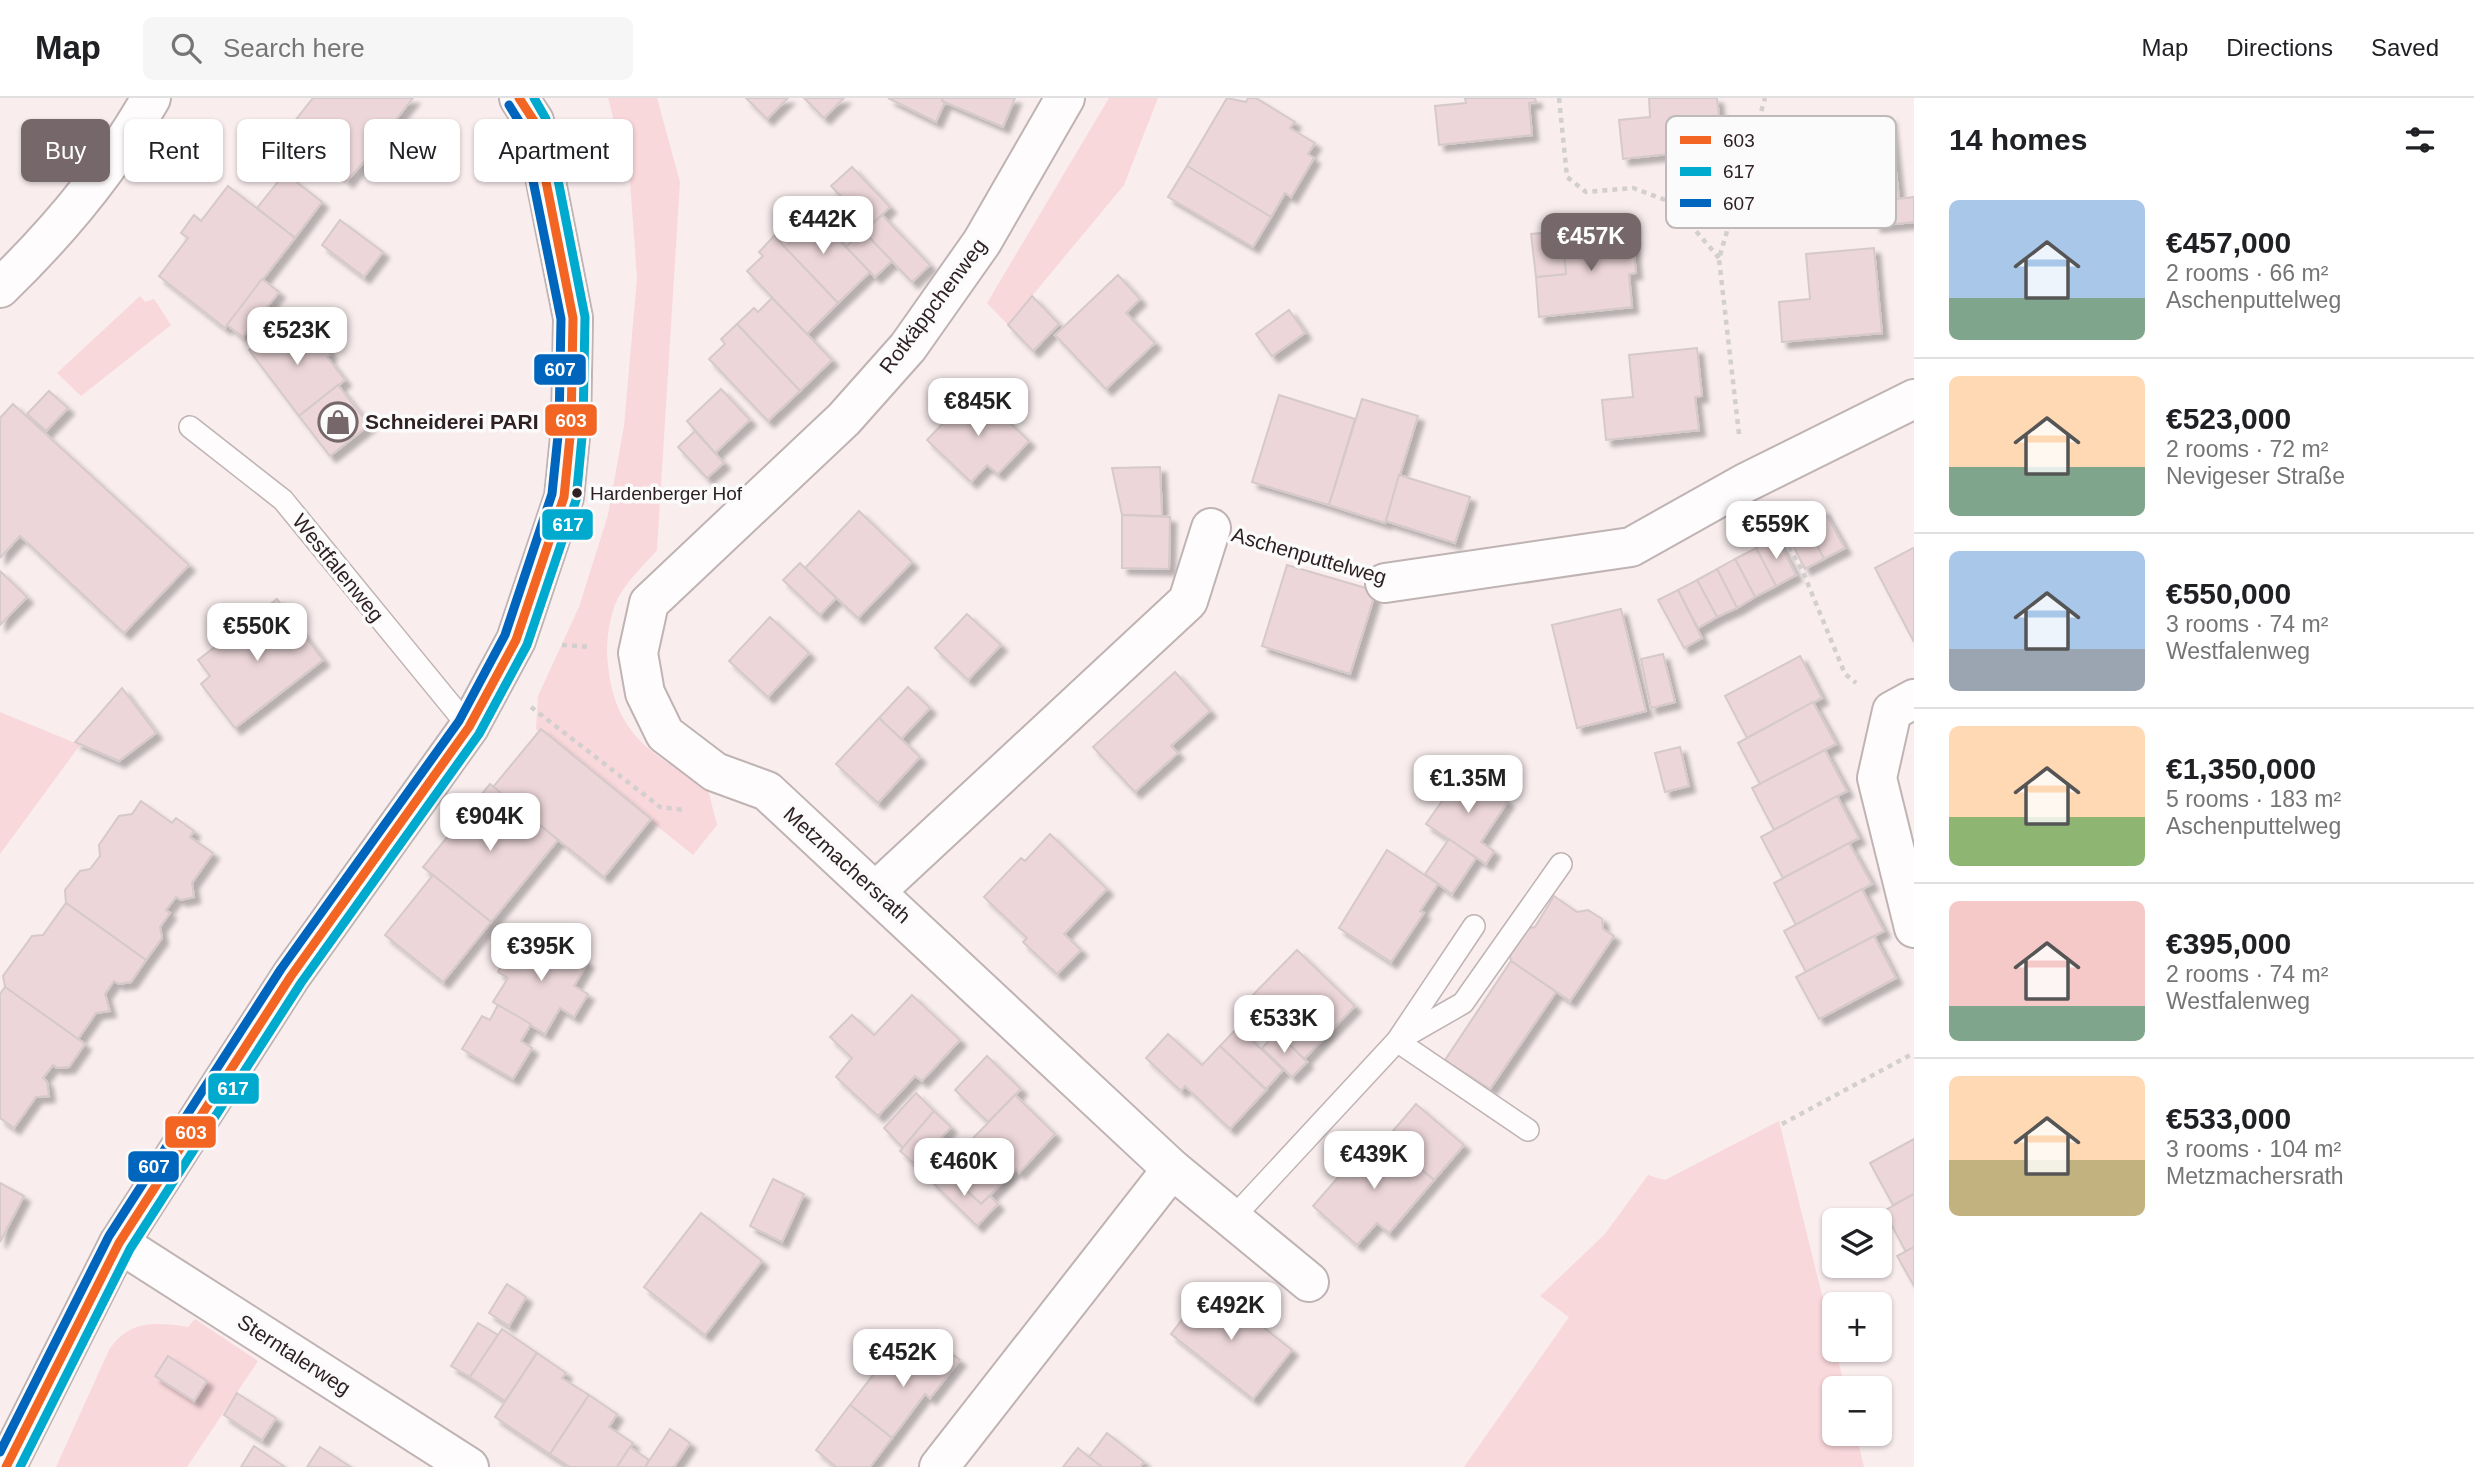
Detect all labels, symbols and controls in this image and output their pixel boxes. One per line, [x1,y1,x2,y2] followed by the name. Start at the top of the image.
[143,17,633,80] search box
[35,29,101,66] text: Map
[167,29,205,67] icon: search
[223,33,365,63] text: Search here
[2142,34,2188,61] text: Map
[2226,34,2333,61] text: Directions
[2371,34,2439,61] text: Saved
[1666,116,1896,228] legend
[21,119,110,182] chip: Buy
[124,119,223,182] chip: Rent
[237,119,350,182] chip: Filters
[364,119,460,182] chip: New
[474,119,633,182] chip: Apartment
[2401,121,2439,159] icon: filters
[1949,123,2087,156] text: 14 homes
[1723,130,1755,151] text: 603
[1723,161,1755,182] text: 617
[1723,193,1755,214] text: 607
[774,197,872,256] pin: €442K
[789,206,857,232] text: €442K
[1542,214,1640,273] pin: €457K
[1557,223,1625,249] text: €457K
[2166,226,2291,259] text: €457,000
[2005,228,2089,312] icon: home
[875,234,991,377] street label: Rotkäppchenweg
[2166,260,2328,286] text: 2 rooms · 66 m²
[2166,287,2341,313] text: Aschenputtelweg
[248,308,346,367] pin: €523K
[263,317,331,343] text: €523K
[533,353,587,386] line badge: 607
[544,359,576,380] text: 607
[929,378,1027,438] pin: €845K
[944,388,1012,414] text: €845K
[317,401,359,443] shop icon: Schneiderei PARI
[2166,402,2291,435] text: €523,000
[544,403,598,437] line badge: 603
[2005,404,2089,488] icon: home
[365,410,539,433] place label: Schneiderei PARI
[555,410,587,431] text: 603
[2166,436,2328,462] text: 2 rooms · 72 m²
[2166,463,2345,489] text: Nevigeser Straße
[590,483,743,504] place label: Hardenberger Hof
[570,486,584,500] marker: Hardenberger Hof
[1727,502,1825,561] pin: €559K
[541,508,594,541] line badge: 617
[288,509,389,626] street label: Westfalenweg
[1742,511,1810,537] text: €559K
[552,514,584,535] text: 617
[1229,522,1389,589] street label: Aschenputtelweg
[2166,577,2291,610] text: €550,000
[2005,579,2089,663] icon: home
[208,603,306,663] pin: €550K
[2166,611,2328,637] text: 3 rooms · 74 m²
[223,613,291,639] text: €550K
[2166,638,2310,664] text: Westfalenweg
[2166,752,2316,785] text: €1,350,000
[2005,754,2089,838] icon: home
[1411,756,1525,815] pin: €1.35M
[1430,765,1506,791] text: €1.35M
[2166,786,2341,812] text: 5 rooms · 183 m²
[441,794,539,853] pin: €904K
[779,802,915,927] street label: Metzmachersrath
[456,803,524,829] text: €904K
[2166,813,2341,839] text: Aschenputtelweg
[492,924,590,983] pin: €395K
[2166,927,2291,960] text: €395,000
[2005,929,2089,1013] icon: home
[507,933,575,959] text: €395K
[2166,961,2328,987] text: 2 rooms · 74 m²
[2166,988,2310,1014] text: Westfalenweg
[1235,996,1333,1055] pin: €533K
[1250,1005,1318,1031] text: €533K
[207,1072,260,1105] line badge: 617
[217,1078,249,1099] text: 617
[2166,1102,2291,1135] text: €533,000
[2005,1104,2089,1188] icon: home
[164,1115,217,1149] line badge: 603
[175,1122,207,1143] text: 603
[1325,1132,1423,1191] pin: €439K
[2166,1136,2341,1162] text: 3 rooms · 104 m²
[915,1138,1013,1198] pin: €460K
[1340,1141,1408,1167] text: €439K
[930,1148,998,1174] text: €460K
[127,1150,180,1183] line badge: 607
[138,1156,170,1177] text: 607
[2166,1163,2344,1189] text: Metzmachersrath
[1822,1208,1892,1446] map controls
[1822,1208,1892,1278] button: layers
[1182,1282,1280,1342] pin: €492K
[1197,1292,1265,1318] text: €492K
[1822,1292,1892,1362] button: +
[234,1310,355,1400] street label: Sterntalerweg
[854,1330,952,1389] pin: €452K
[869,1339,937,1365] text: €452K
[1822,1376,1892,1446] button: −

